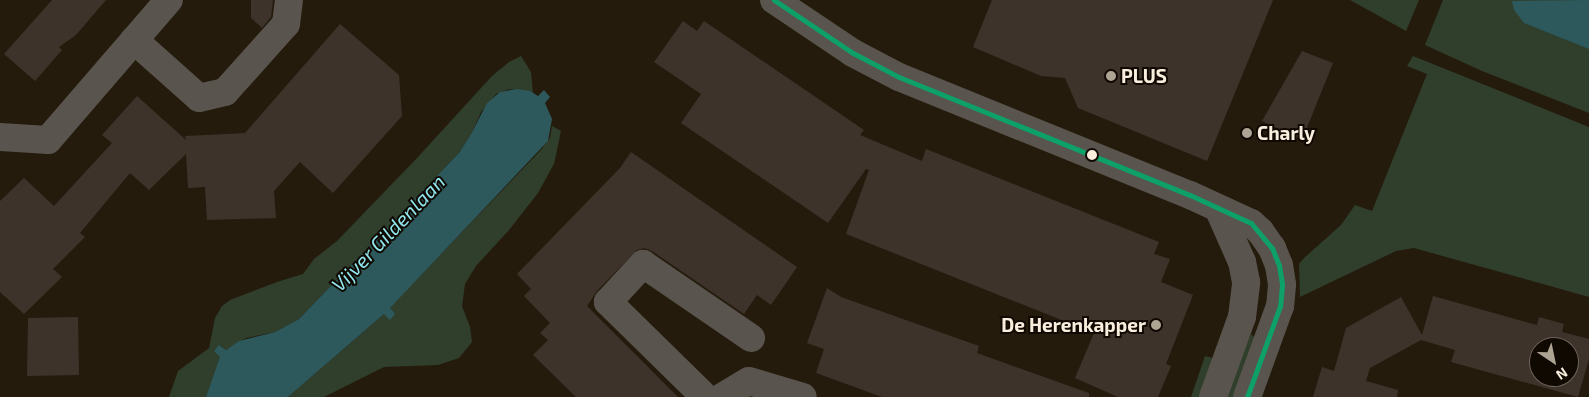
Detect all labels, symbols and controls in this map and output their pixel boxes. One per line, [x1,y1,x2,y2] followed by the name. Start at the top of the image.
[1121,65,1167,87] place label: PLUS
[1105,70,1117,82] marker: PLUS
[1257,122,1315,144] place label: Charly
[1241,127,1253,139] marker: Charly
[1087,150,1097,160] unlabelled marker
[326,170,450,296] water label: Vijver Gildenlaan
[1001,314,1146,336] place label: De Herenkapper
[1150,319,1162,331] marker: De Herenkapper
[1529,337,1579,387] north arrow
[1553,364,1571,384] text: N

